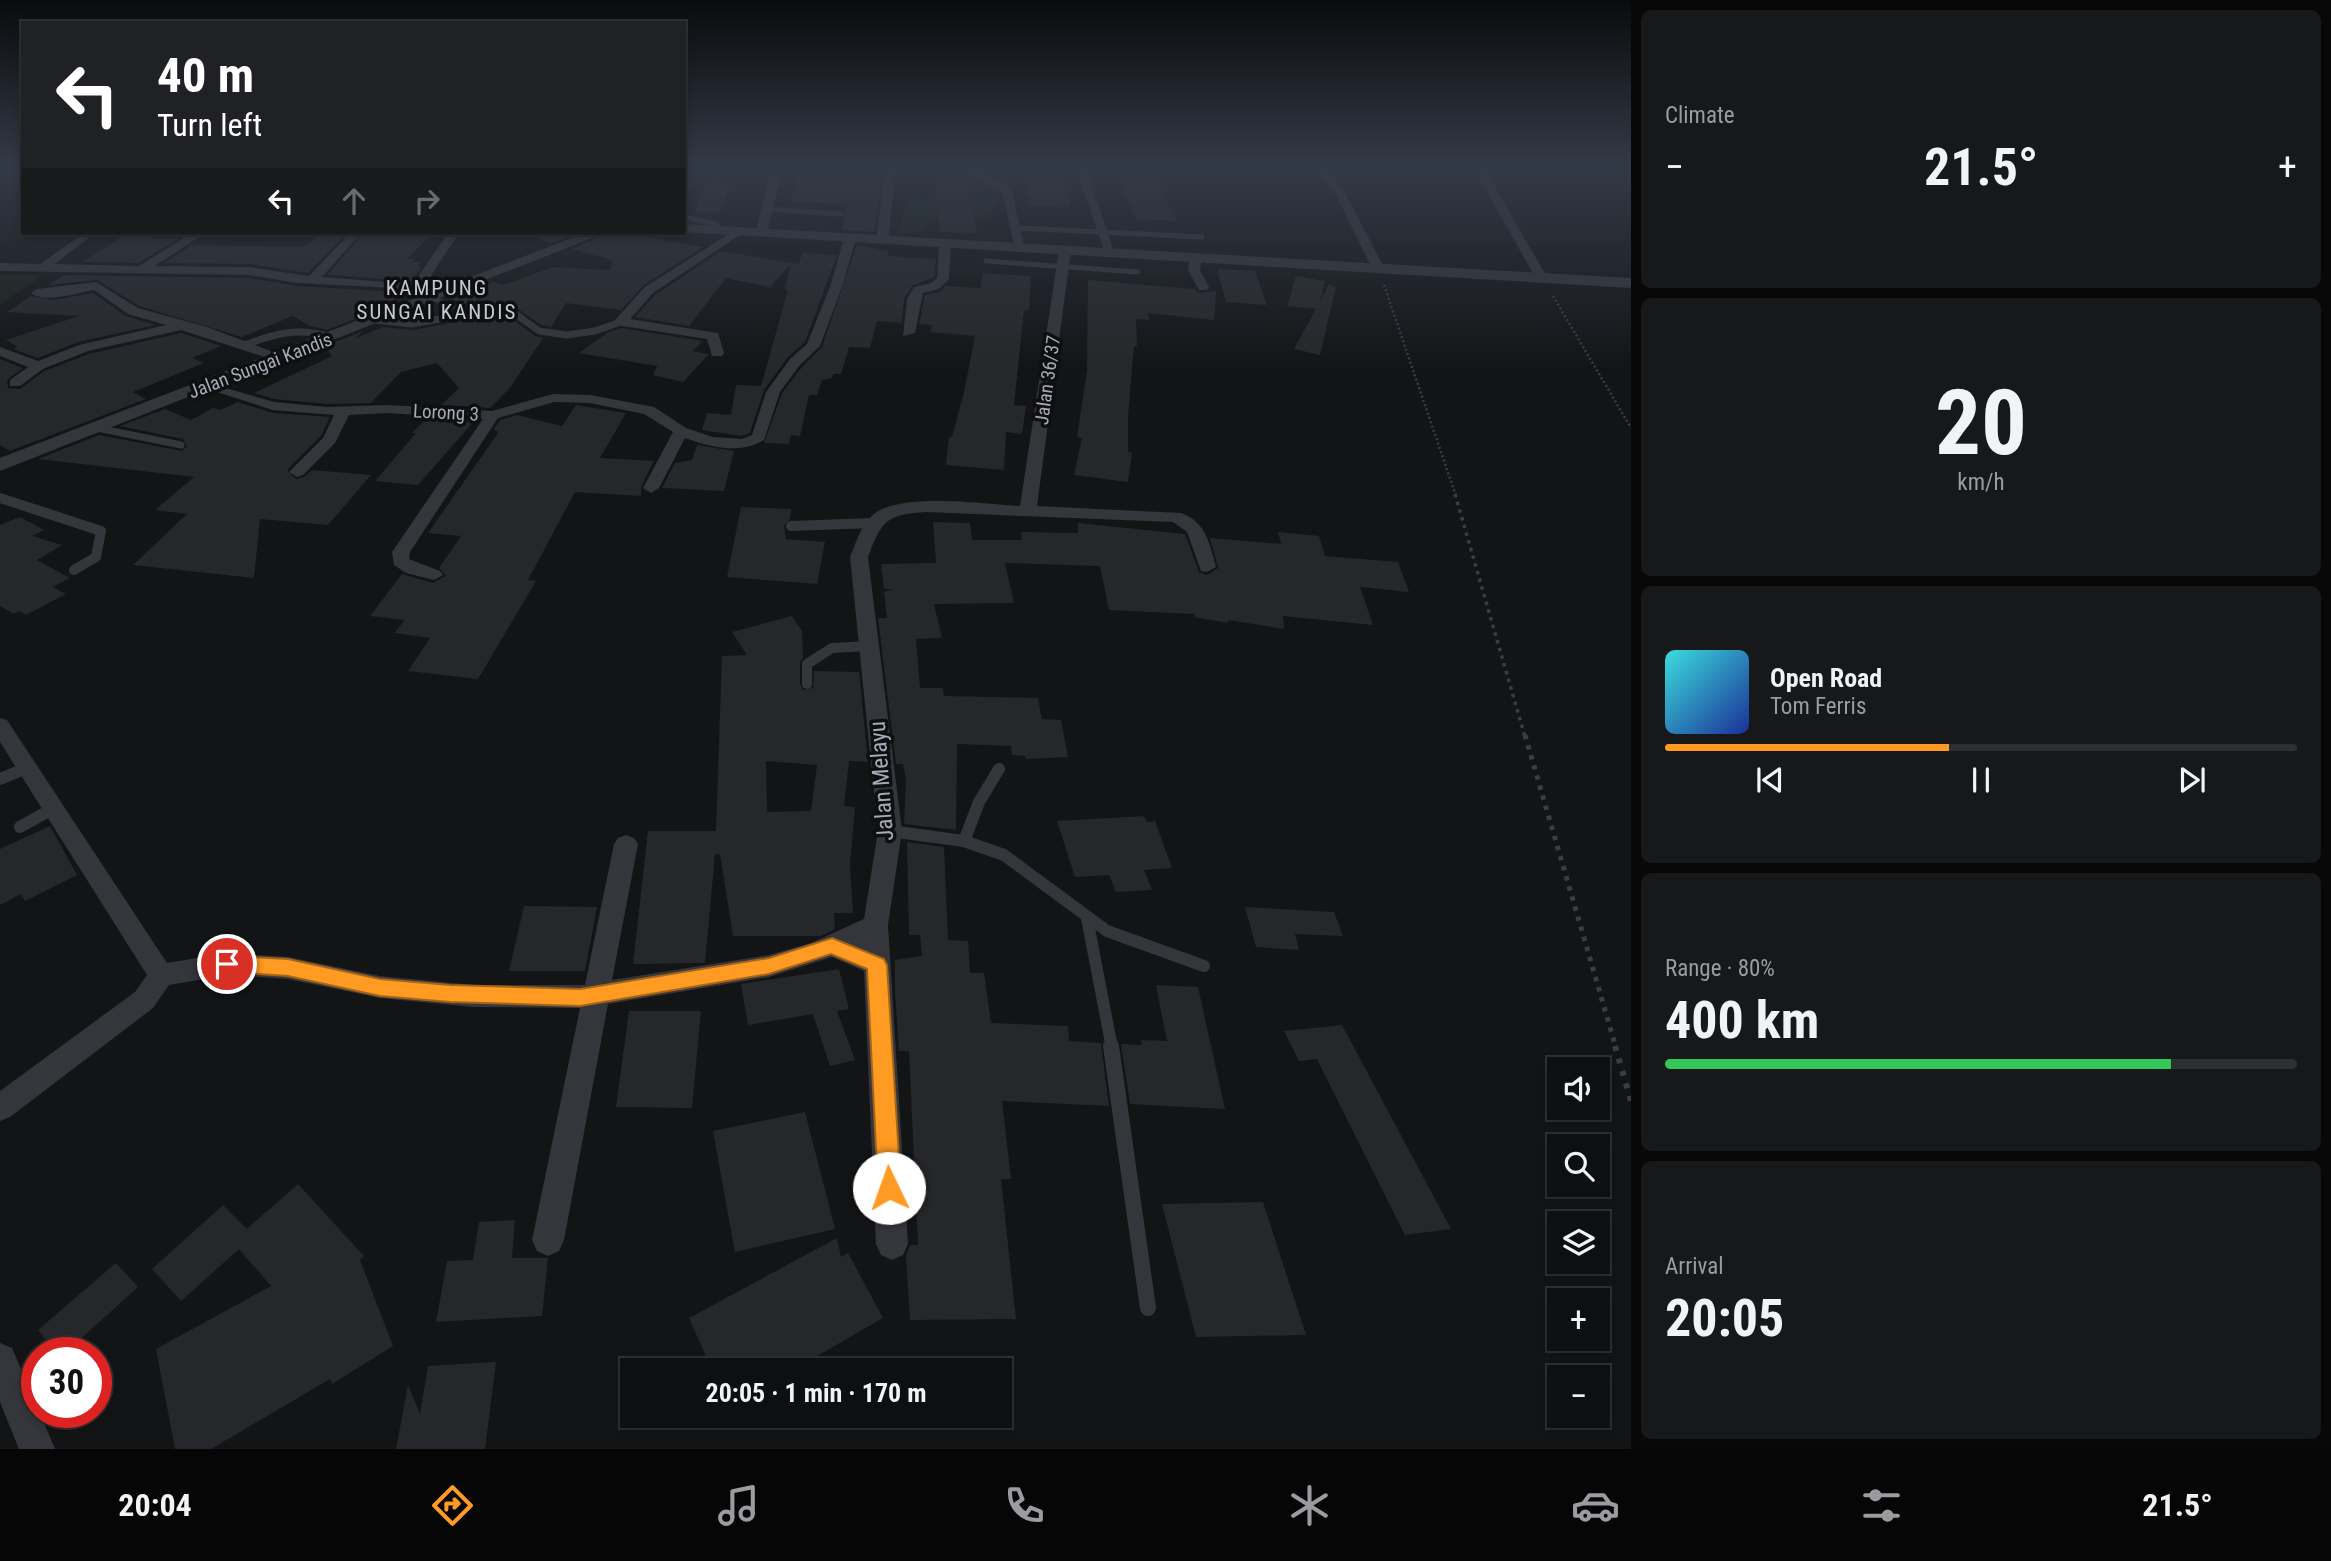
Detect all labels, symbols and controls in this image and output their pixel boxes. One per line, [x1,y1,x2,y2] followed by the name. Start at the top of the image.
[157,47,254,104] text: 40 m
[42,49,133,140] icon: left
[1665,102,1735,129] text: Climate
[157,106,262,144] text: Turn left
[1924,137,2038,198] text: 21.5°
[1665,145,1684,189] text: −
[2278,145,2297,189] text: +
[262,182,300,220] icon: left
[335,182,373,220] icon: ahead
[408,182,446,220] icon: right
[357,276,517,324] district label: KAMPUNG SUNGAI KANDIS
[185,328,335,403] street label: Jalan Sungai Kandis
[1030,334,1065,426] street label: Jalan 36/37
[1935,370,2027,476] text: 20
[412,399,480,426] street label: Lorong 3
[1957,469,2005,496] text: km/h
[1770,663,1882,693] text: Open Road
[1770,693,1866,720] text: Tom Ferris
[864,720,899,842] street label: Jalan Melayu
[1751,761,1789,799] icon: previous
[1962,761,2000,799] icon: pause
[2173,761,2211,799] icon: next
[197,934,257,994] pin
[208,945,246,983] icon: arrive
[1665,955,1775,982] text: Range · 80%
[1665,990,1819,1051] text: 400 km
[1547,1057,1610,1428] map controls
[1547,1057,1610,1120] button: sound
[1547,1134,1610,1197] button: search
[852,1151,926,1225] position arrow
[1547,1211,1610,1274] button: layers
[1665,1253,1724,1280] text: Arrival
[1547,1288,1610,1351] button: +
[1665,1288,1784,1349] text: 20:05
[21,1337,112,1428] speed limit sign: 30
[1547,1365,1610,1428] button: −
[706,1378,926,1408] text: 20:05 · 1 min · 170 m
[428,1481,477,1530] icon: directions
[714,1481,763,1530] icon: music
[1000,1481,1049,1530] icon: phone
[1285,1481,1334,1530] icon: climate
[1571,1481,1620,1530] icon: car
[1857,1481,1906,1530] icon: filters
[118,1486,192,1524] text: 20:04
[2142,1486,2213,1524] text: 21.5°

